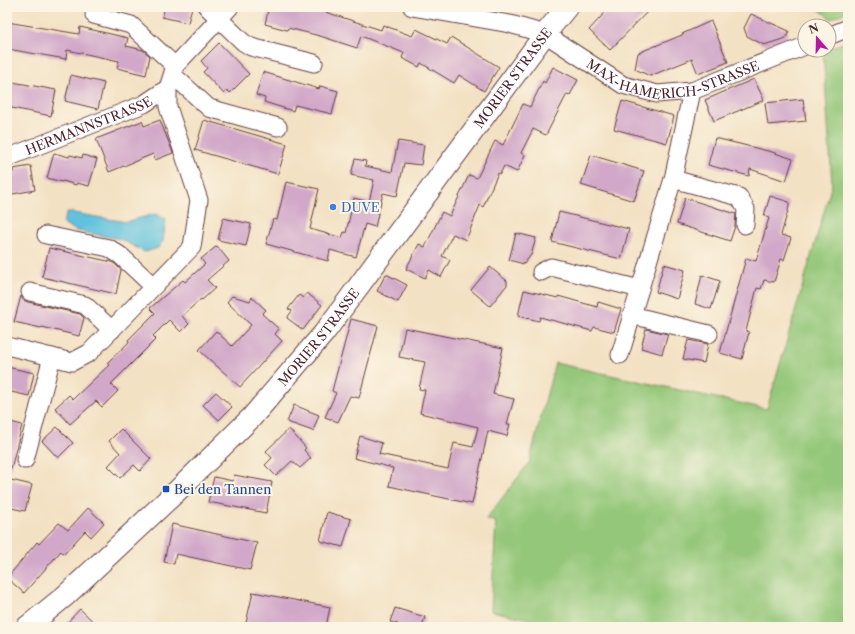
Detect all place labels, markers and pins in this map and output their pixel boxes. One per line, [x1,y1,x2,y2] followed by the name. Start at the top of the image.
[341,199,380,215] place label: DUVE
[328,202,338,212] marker: DUVE
[174,481,271,497] place label: Bei den Tannen
[161,484,171,494] marker: Bei den Tannen

